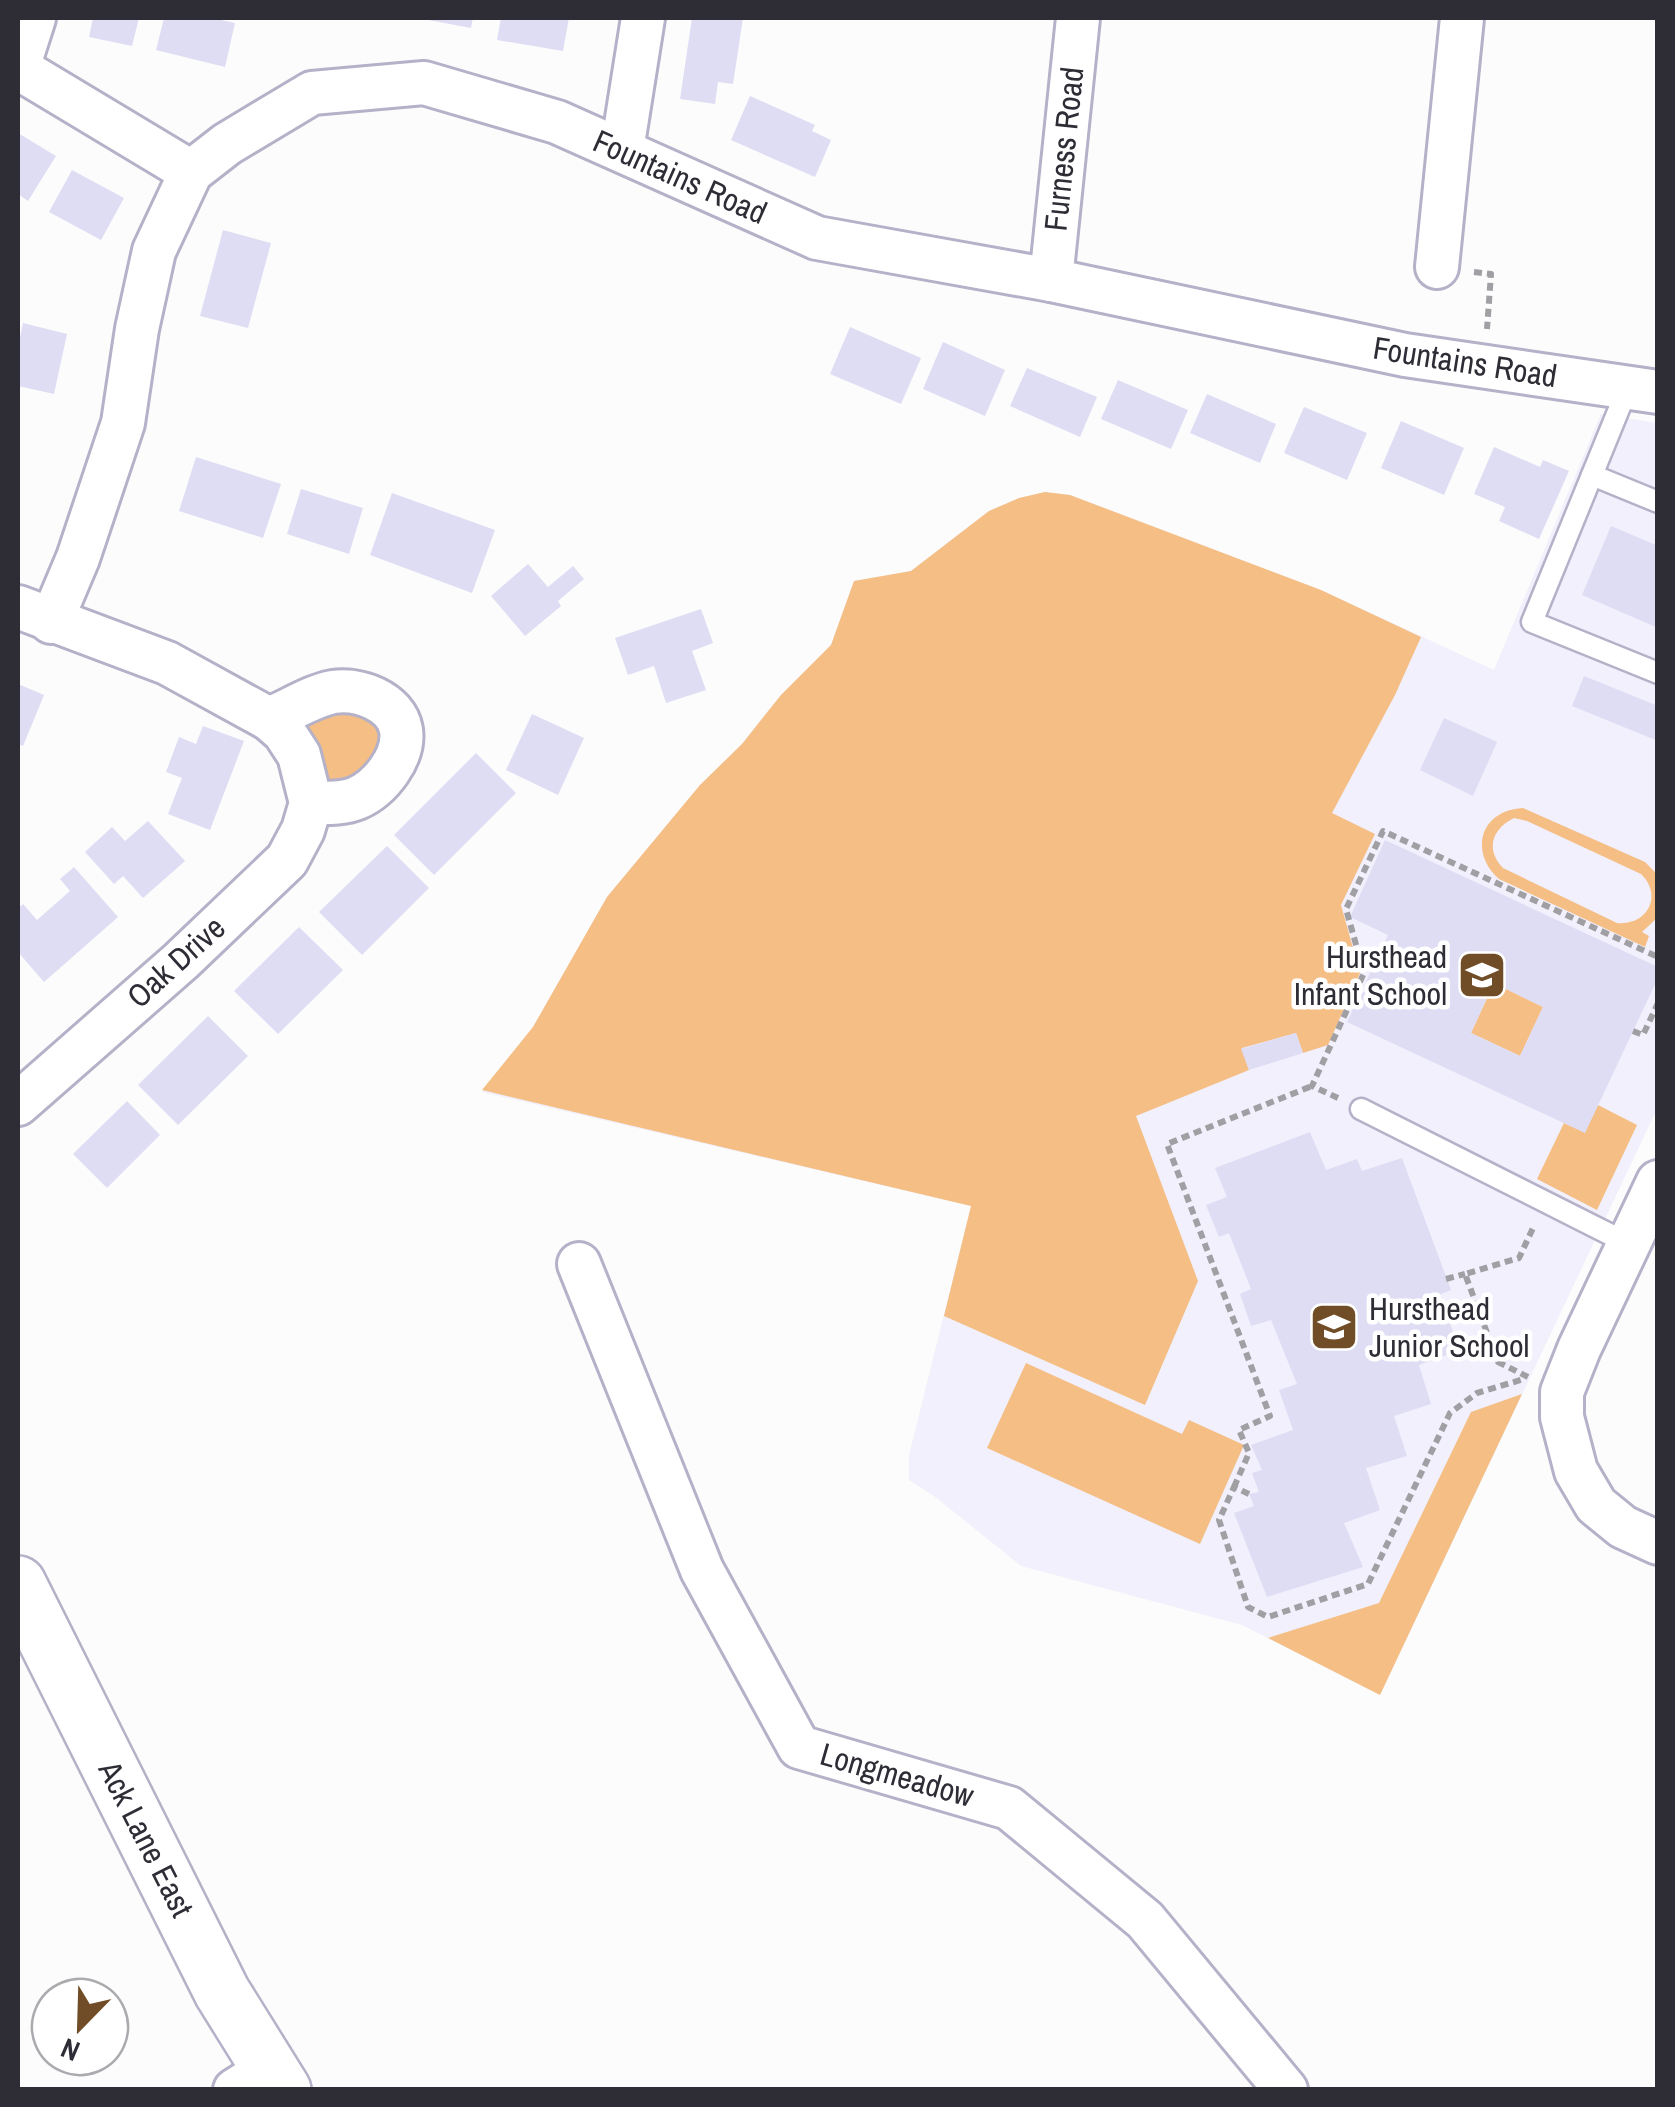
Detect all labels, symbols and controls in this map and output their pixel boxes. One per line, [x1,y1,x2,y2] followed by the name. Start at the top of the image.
[1034,65,1093,233] street label: Furness Road
[587,119,774,234] street label: Fountains Road
[1370,326,1560,397] street label: Fountains Road
[117,906,234,1017] street label: Oak Drive
[1294,935,1447,1015] place label: Hursthead Infant School
[1456,949,1508,1001] school or university icon: Hursthead Infant School
[1369,1287,1529,1367] place label: Hursthead Junior School
[1308,1301,1360,1353] school or university icon: Hursthead Junior School
[815,1732,979,1817] street label: Longmeadow
[88,1753,204,1924] street label: Ack Lane East
[30,1977,130,2077] north arrow
[55,2029,85,2071] text: N

